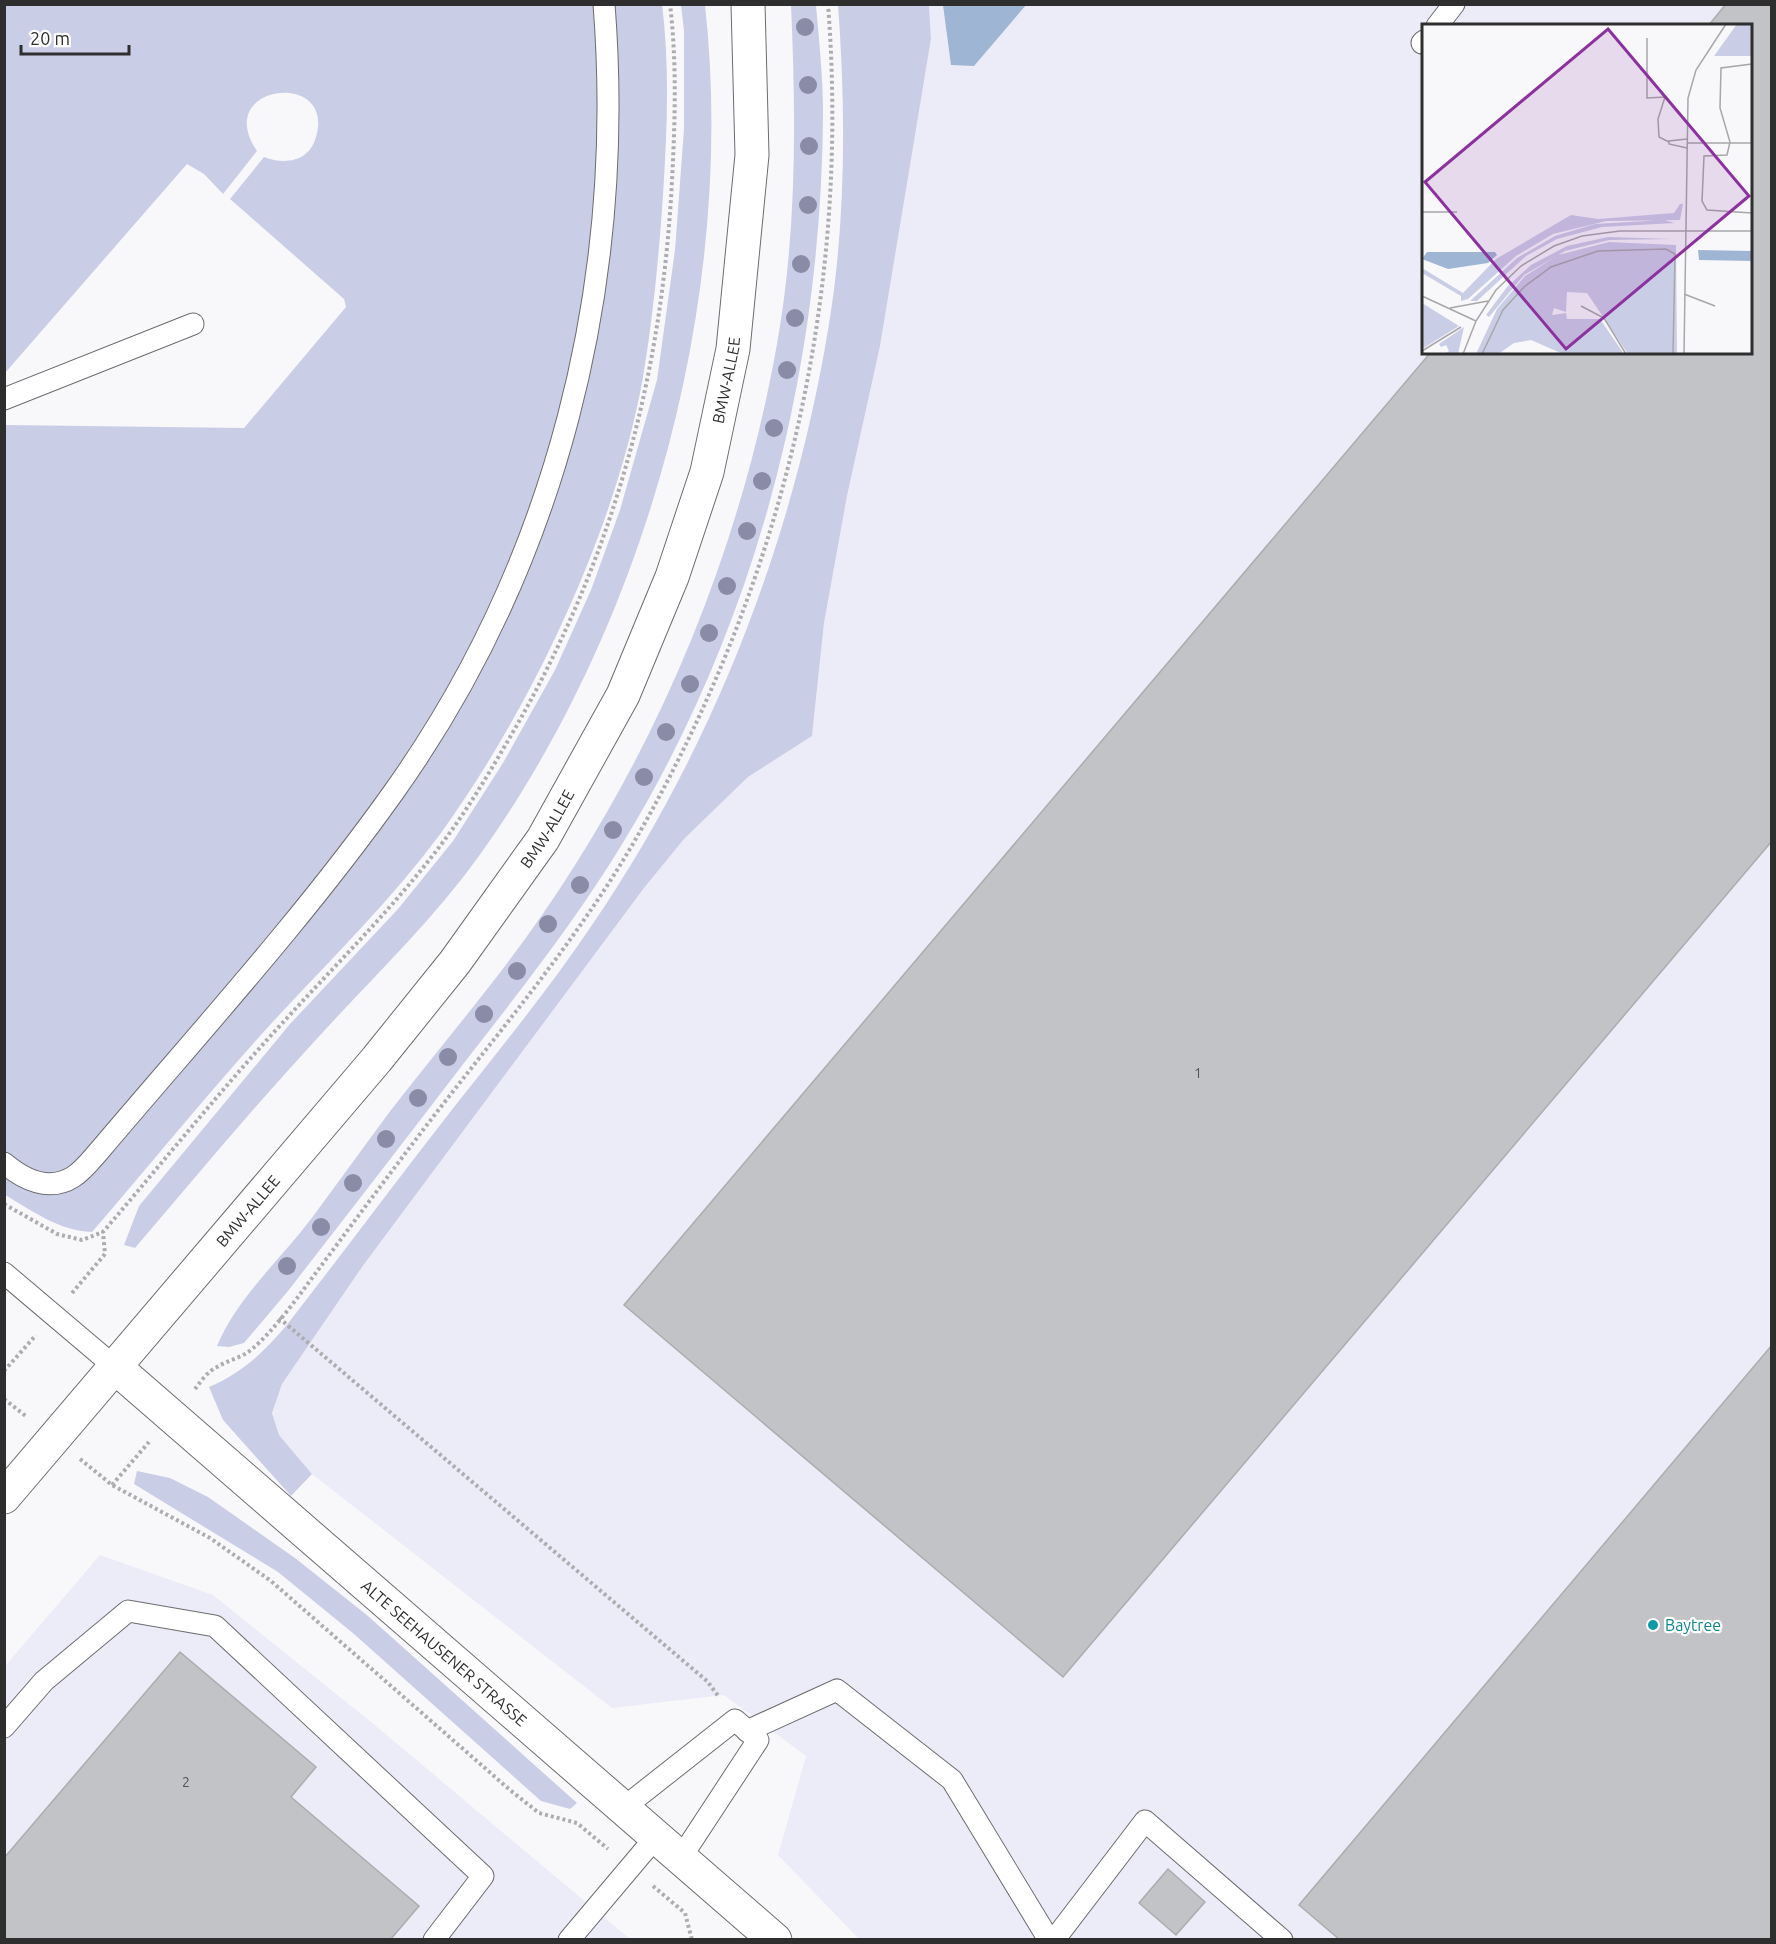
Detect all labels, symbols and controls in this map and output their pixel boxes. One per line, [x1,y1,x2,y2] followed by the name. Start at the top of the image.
[21,18,129,56] scale bar
[1422,24,1752,354] inset map
[30,28,70,48] text: 20 m
[708,336,743,425] street label: BMW-ALLEE
[516,786,578,871] street label: BMW-ALLEE
[1194,1065,1202,1081] house number: 1
[212,1171,283,1250] street label: BMW-ALLEE
[358,1576,531,1729] street label: ALTE SEEHAUSENER STRASSE
[1665,1616,1721,1634] place label: Baytree
[1646,1618,1660,1632] marker: Baytree
[182,1774,190,1790] house number: 2

